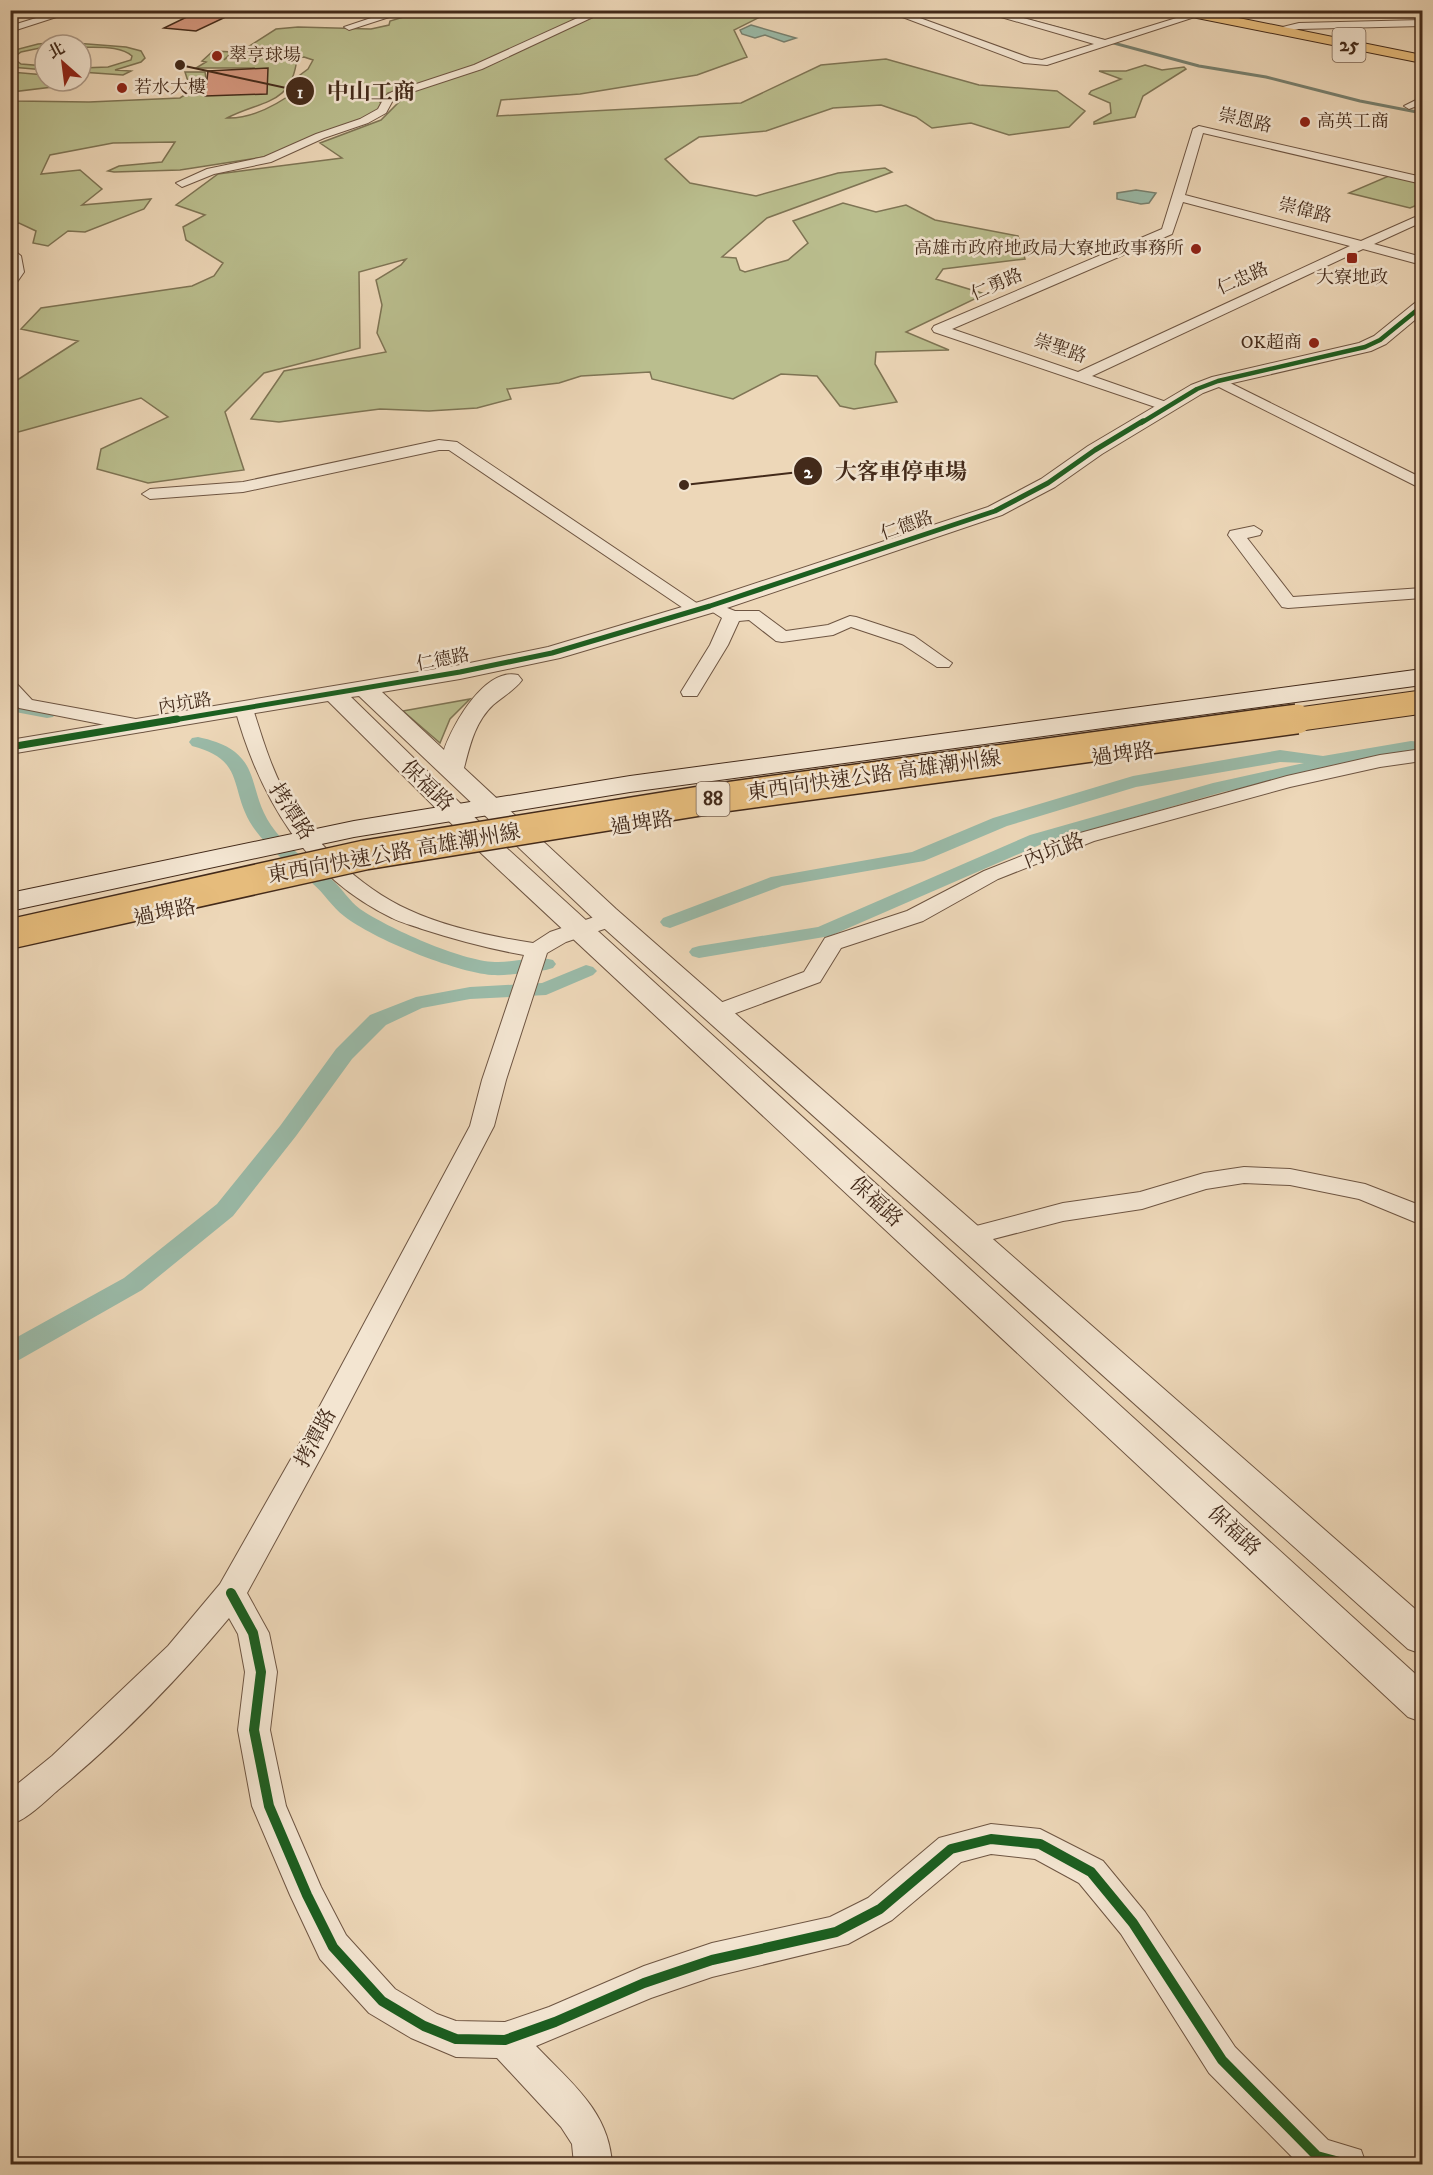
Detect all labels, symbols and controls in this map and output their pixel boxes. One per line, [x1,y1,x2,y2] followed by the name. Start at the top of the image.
[1332,28,1366,62] road number: 25
[33,33,93,93] north arrow
[45,38,68,63] text: 北
[229,45,301,67] place label: 翠亨球場
[210,49,224,63] marker: 翠亨球場
[285,71,427,111] callout: 中山工商
[134,77,206,99] place label: 若水大樓
[327,79,415,106] text: 中山工商
[115,81,129,95] marker: 若水大樓
[297,82,304,104] text: 1
[1216,104,1274,138] street label: 崇恩路
[1317,111,1389,133] place label: 高英工商
[1298,115,1312,129] marker: 高英工商
[1276,194,1334,228] street label: 崇偉路
[914,238,1184,260] place label: 高雄市政府地政局大寮地政事務所
[1189,242,1203,256] marker: 高雄市政府地政局大寮地政事務所
[1345,251,1359,265] marker: 大寮地政
[1214,258,1272,300] street label: 仁忠路
[968,264,1026,306] street label: 仁勇路
[1316,267,1388,289] place label: 大寮地政
[1031,330,1089,368] street label: 崇聖路
[1241,332,1302,354] place label: OK超商
[1307,336,1321,350] marker: OK超商
[793,451,979,491] callout: 大客車停車場
[835,459,967,486] text: 大客車停車場
[804,462,814,484] text: 2
[878,507,936,545] street label: 仁德路
[414,644,472,676] street label: 仁德路
[157,689,213,719] street label: 內坑路
[1090,738,1156,772] street label: 過埤路
[745,745,1003,807] street label: 東西向快速公路 高雄潮州線
[395,755,459,817] street label: 保福路
[263,779,319,845] street label: 拷潭路
[696,782,730,816] road number: 88
[609,806,675,842] street label: 過埤路
[265,819,523,889] street label: 東西向快速公路 高雄潮州線
[1020,828,1088,874] street label: 內坑路
[131,894,199,932] street label: 過埤路
[844,1171,908,1233] street label: 保福路
[290,1404,342,1472] street label: 拷潭路
[1202,1500,1266,1562] street label: 保福路

